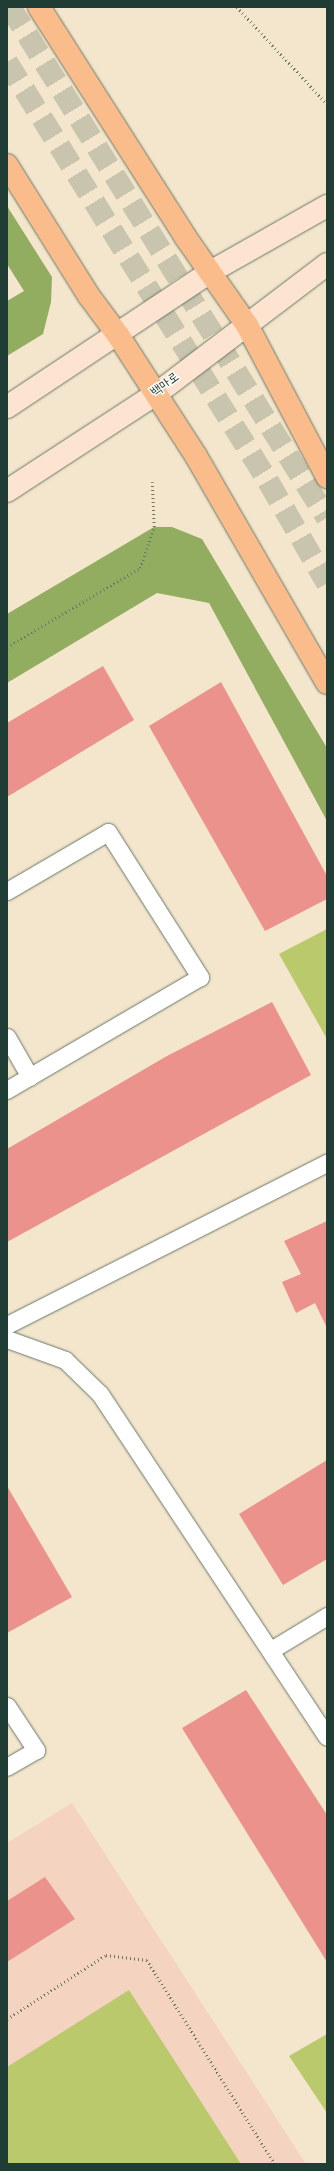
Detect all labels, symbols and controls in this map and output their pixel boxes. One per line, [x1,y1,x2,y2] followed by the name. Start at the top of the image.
[149,370,183,402] street label: 백마로

